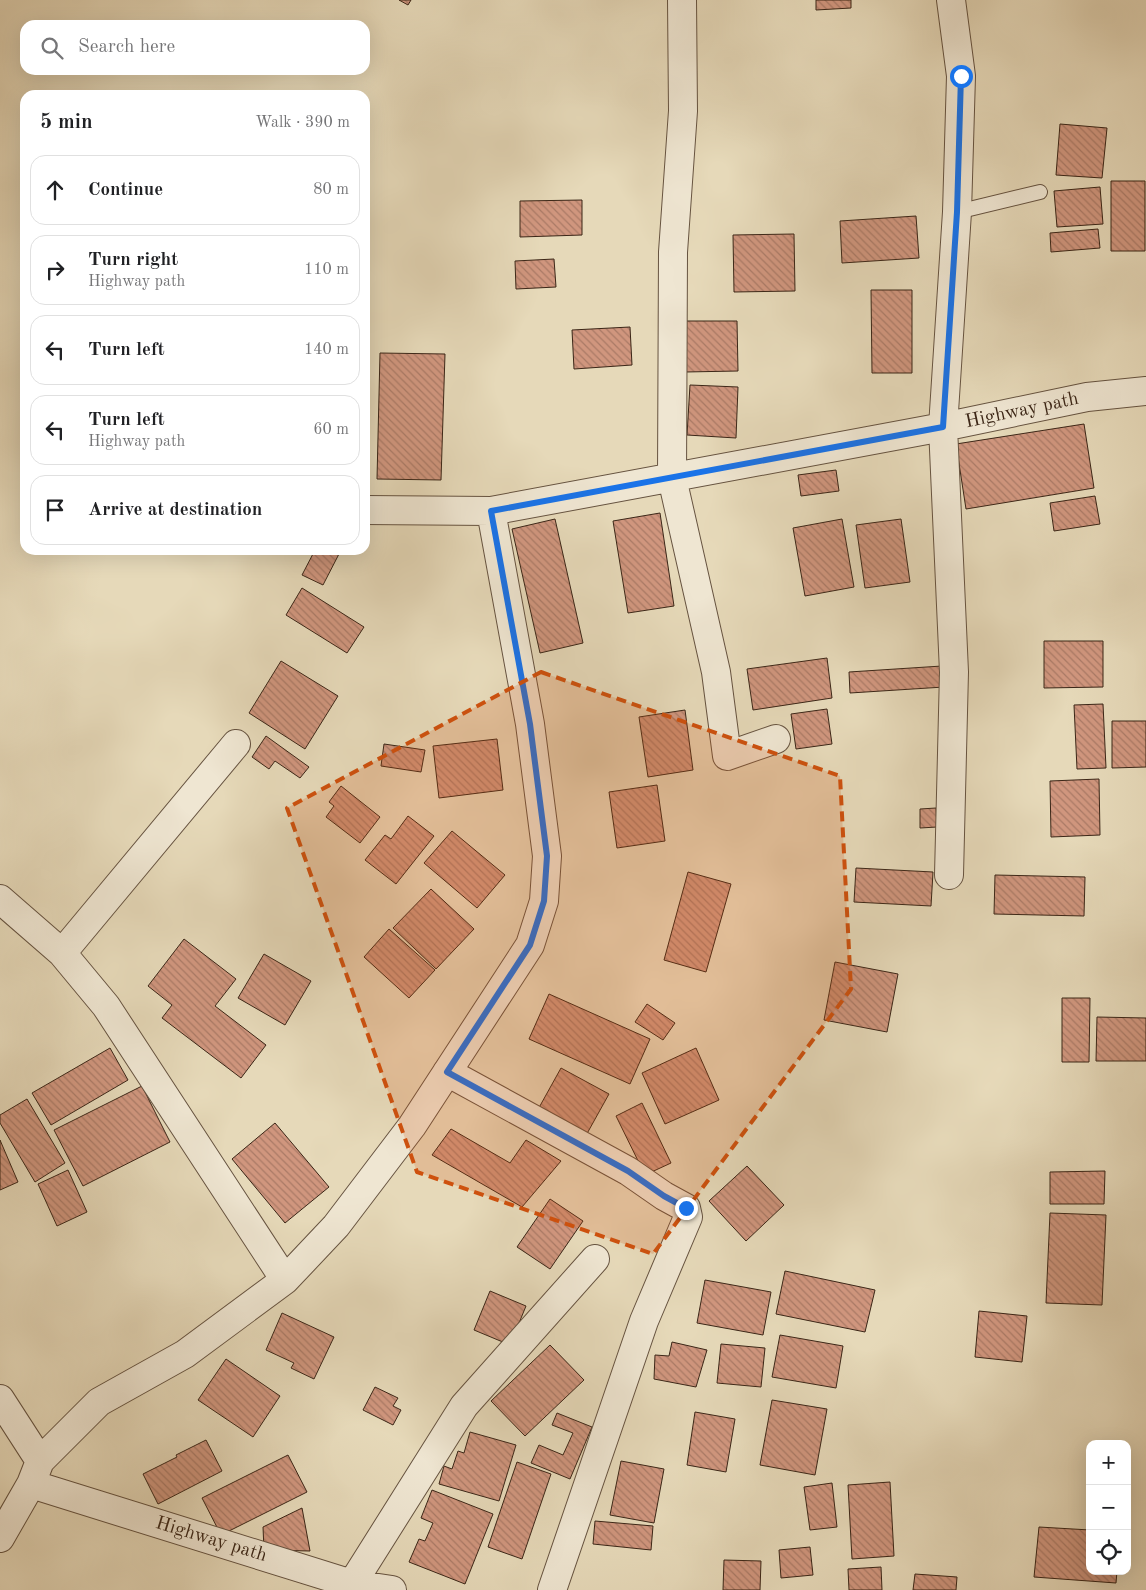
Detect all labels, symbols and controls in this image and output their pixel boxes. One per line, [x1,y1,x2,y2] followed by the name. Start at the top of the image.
[20,20,370,75] search box
[38,34,66,62] icon: search
[78,38,175,57] text: Search here
[950,65,973,88] route start
[40,112,93,133] text: 5 min
[255,115,350,131] text: Walk · 390 m
[41,176,69,204] icon: ahead
[88,181,163,200] text: Continue
[313,182,349,198] text: 80 m
[88,251,178,270] text: Turn right
[41,256,69,284] icon: right
[304,262,349,278] text: 110 m
[88,274,185,290] text: Highway path
[41,336,69,364] icon: left
[88,341,165,360] text: Turn left
[304,342,349,358] text: 140 m
[964,390,1080,432] street label: Highway path
[88,411,165,430] text: Turn left
[41,416,69,444] icon: left
[313,422,349,438] text: 60 m
[88,434,185,450] text: Highway path
[41,496,69,524] icon: arrive
[88,501,262,520] text: Arrive at destination
[675,1197,698,1220] route end
[1086,1440,1131,1575] map controls
[1086,1440,1131,1485] button: +
[1086,1485,1131,1530] button: −
[153,1514,269,1566] street label: Highway path
[1086,1530,1131,1575] button: locate

